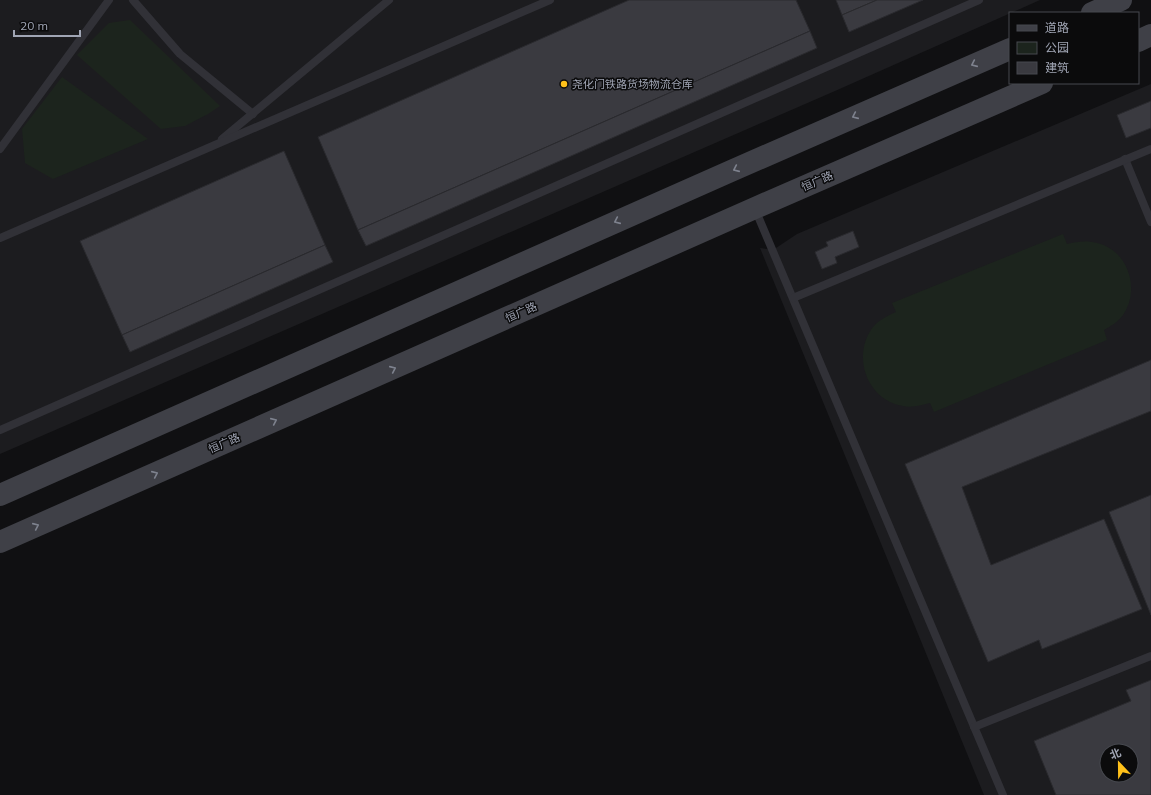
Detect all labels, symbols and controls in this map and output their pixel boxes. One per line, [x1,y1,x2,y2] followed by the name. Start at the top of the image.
[14,12,80,38] scale bar
[1009,12,1139,84] legend
[20,18,48,33] text: 20 m
[1045,20,1069,35] text: 道路
[1045,40,1069,55] text: 公园
[971,60,978,68] one-way arrow
[1045,60,1069,75] text: 建筑
[572,77,693,91] place label: 尧化门铁路货场物流仓库
[559,79,569,89] marker: 尧化门铁路货场物流仓库
[852,112,859,120] one-way arrow
[733,164,740,172] one-way arrow
[799,168,835,194] street label: 恒广路
[614,216,622,224] one-way arrow
[503,299,539,325] street label: 恒广路
[388,366,396,374] one-way arrow
[269,418,277,426] one-way arrow
[206,430,242,456] street label: 恒广路
[151,470,158,478] one-way arrow
[31,523,39,531] one-way arrow
[1099,743,1139,783] north arrow
[1108,745,1123,762] text: 北

